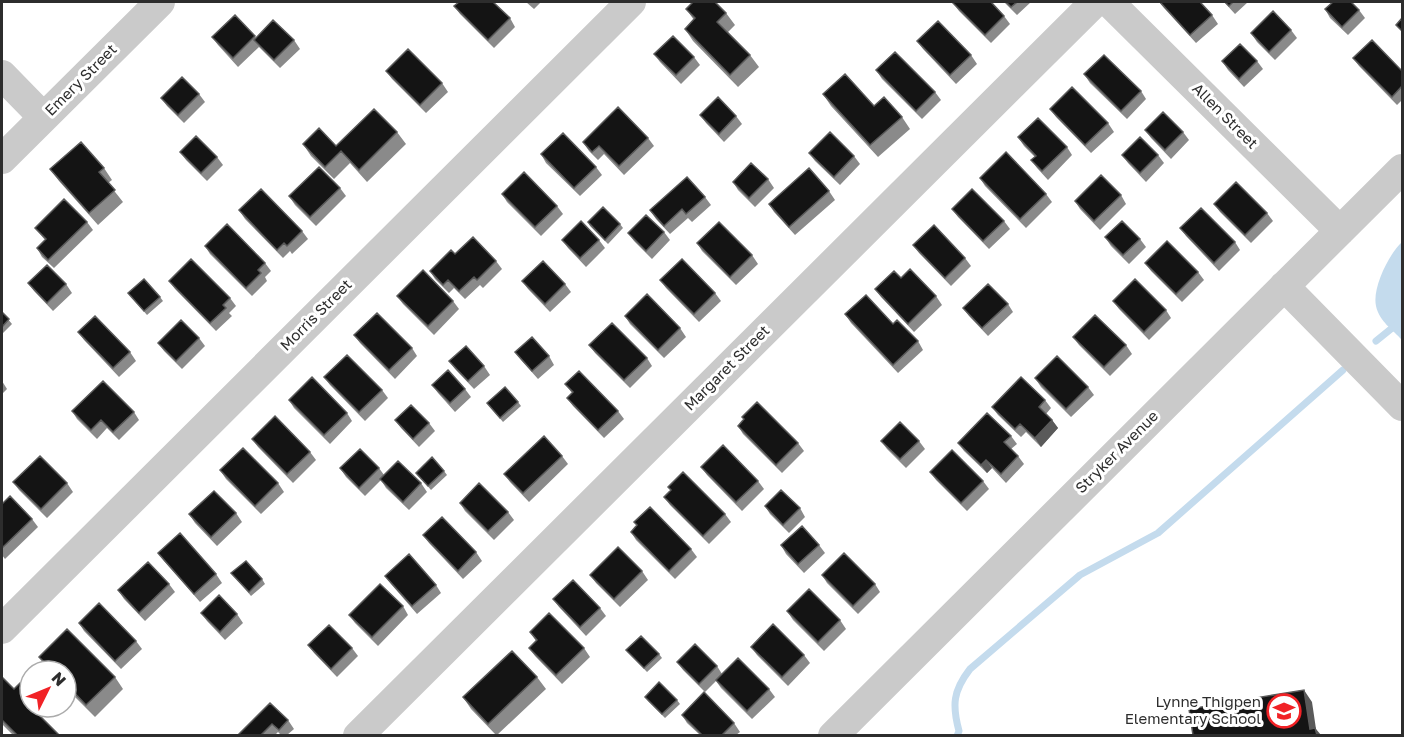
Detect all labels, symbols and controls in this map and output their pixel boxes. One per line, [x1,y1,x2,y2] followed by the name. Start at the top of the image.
[41,40,120,119] street label: Emery Street
[1189,79,1262,152] street label: Allen Street
[276,275,355,354] street label: Morris Street
[680,321,773,414] street label: Margaret Street
[1071,406,1162,496] street label: Stryker Avenue
[18,659,78,719] north arrow
[48,667,70,690] text: N
[1125,692,1261,727] place label: Lynne Thigpen Elementary School
[1266,693,1302,729] school or university icon: Lynne Thigpen Elementary School

